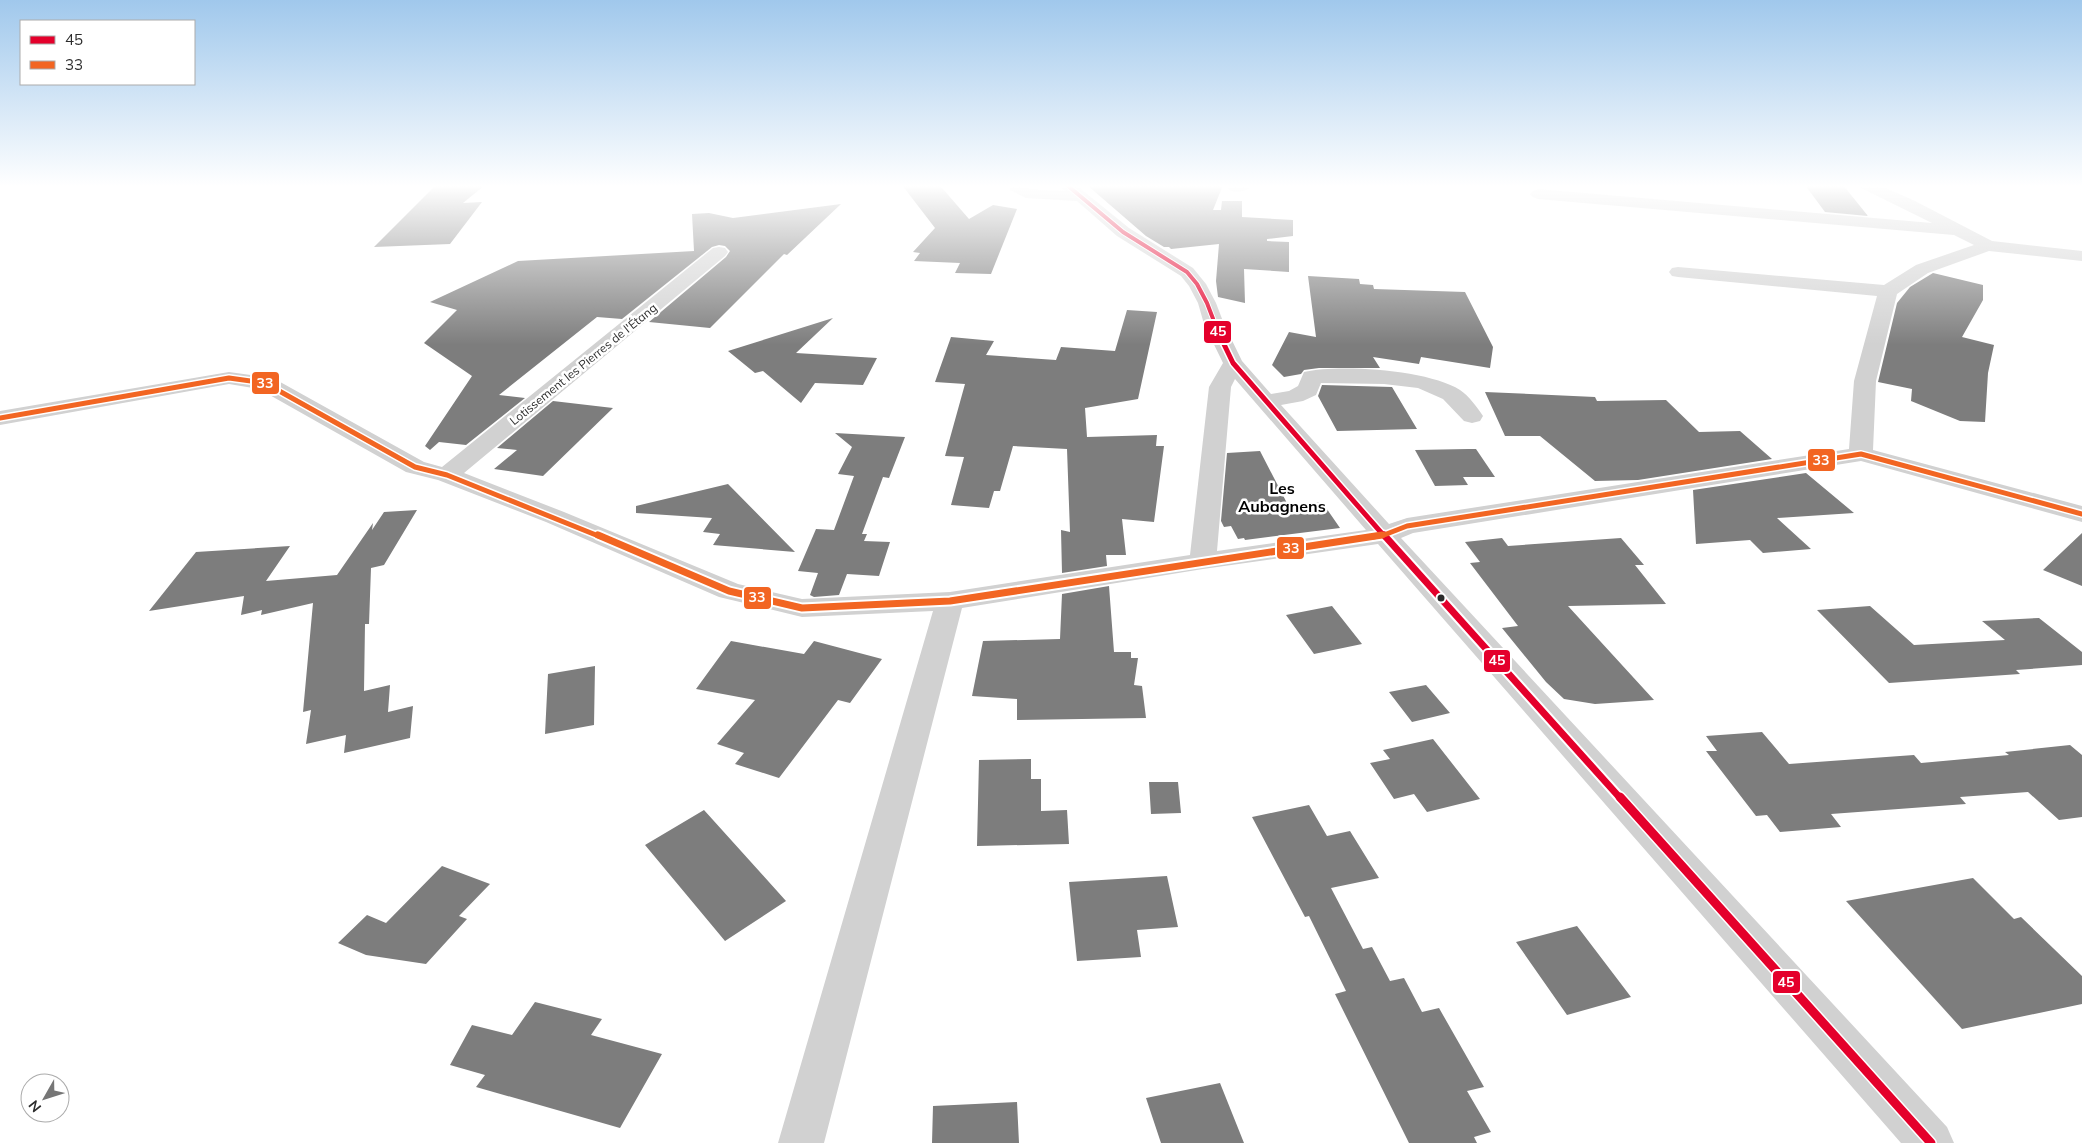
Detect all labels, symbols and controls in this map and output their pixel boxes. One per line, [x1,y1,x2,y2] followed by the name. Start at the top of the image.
[20,20,195,85] legend
[65,30,83,49] text: 45
[65,55,83,74] text: 33
[506,300,660,428] street label: Lotissement les Pierres de l'Étang
[1203,320,1232,344] line badge: 45
[1210,322,1226,340] text: 45
[251,371,280,395] line badge: 33
[257,374,273,392] text: 33
[1807,448,1836,472] line badge: 33
[1813,451,1829,469] text: 33
[1238,478,1326,516] district label: Les Aubagnens
[1276,536,1305,560] line badge: 33
[1283,539,1299,557] text: 33
[743,586,772,610] line badge: 33
[749,588,765,606] text: 33
[1436,593,1446,603] unlabelled marker
[1483,649,1511,673] line badge: 45
[1489,651,1505,669] text: 45
[1772,970,1801,994] line badge: 45
[1778,973,1794,991] text: 45
[20,1073,70,1123] north arrow
[25,1096,45,1116] text: N

